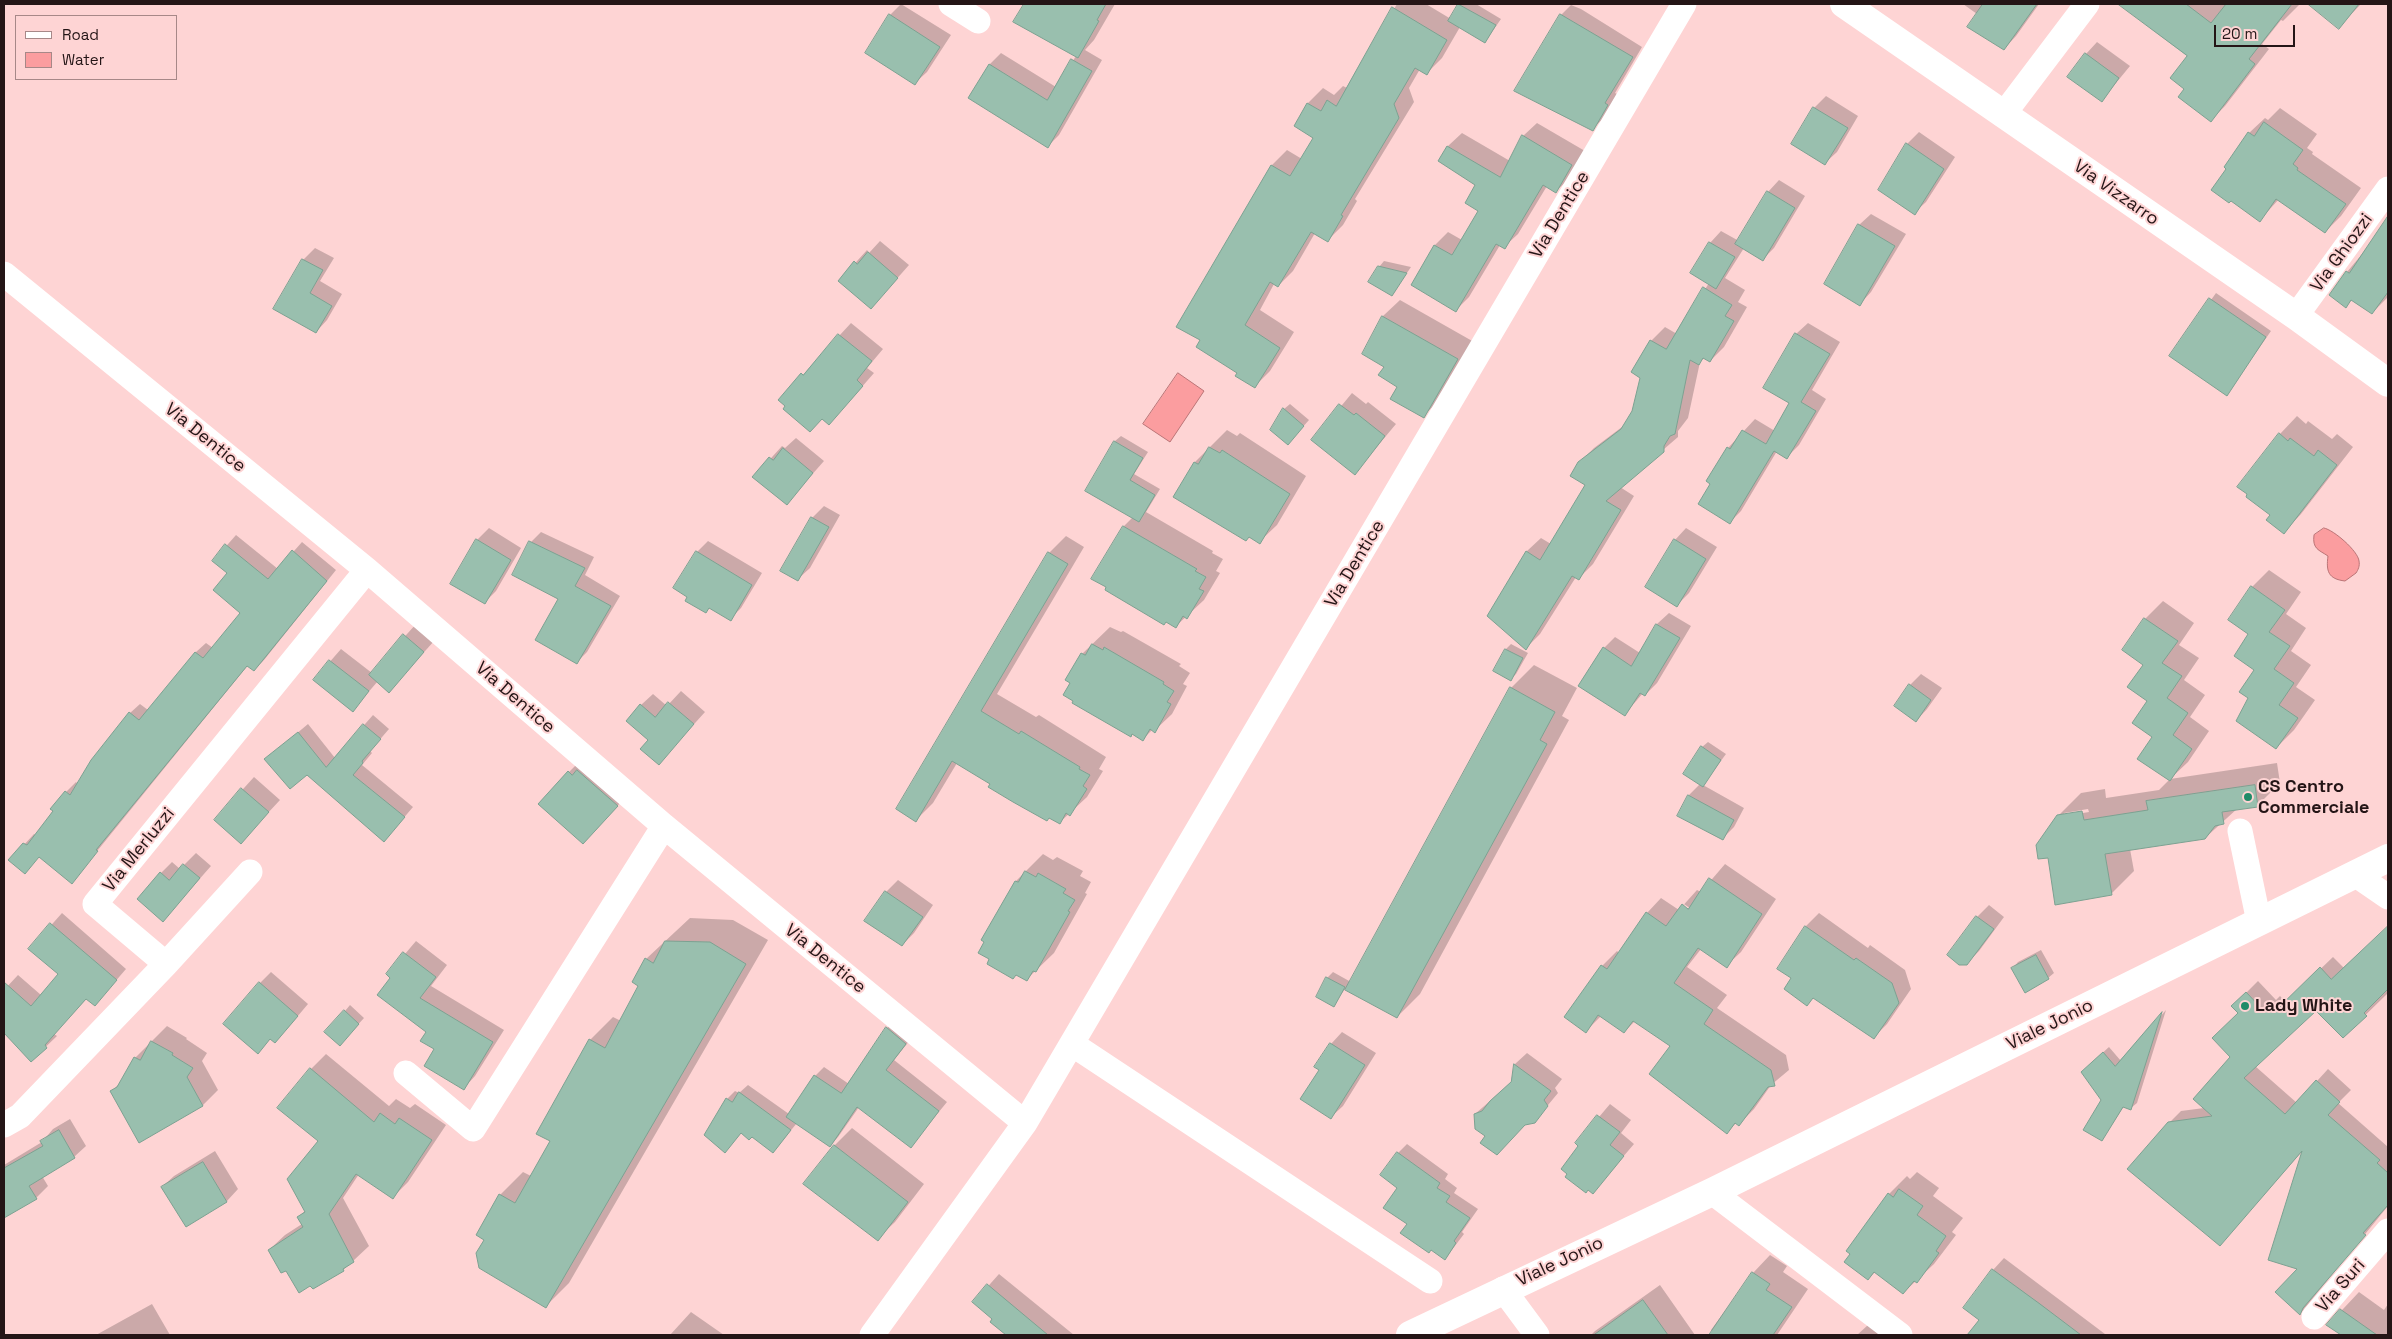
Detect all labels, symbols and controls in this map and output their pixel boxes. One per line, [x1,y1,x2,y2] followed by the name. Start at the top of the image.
[15,15,178,80] legend
[2217,15,2298,47] scale bar
[2222,24,2257,43] text: 20 m
[62,25,99,44] text: Road
[62,50,104,69] text: Water
[2069,156,2163,230] street label: Via Vizzarro
[1526,167,1594,263] street label: Via Dentice
[2306,210,2378,296] street label: Via Ghiozzi
[160,399,250,477] street label: Via Dentice
[1321,516,1389,612] street label: Via Dentice
[471,658,559,738] street label: Via Dentice
[2258,776,2369,819] place label: CS Centro Commerciale
[2242,791,2254,803] marker: CS Centro Commerciale
[98,804,180,896] street label: Via Merluzzi
[780,920,870,998] street label: Via Dentice
[2003,995,2097,1055] street label: Viale Jonio
[2255,995,2352,1017] place label: Lady White
[2239,1000,2251,1012] marker: Lady White
[1513,1232,1607,1292] street label: Viale Jonio
[2312,1255,2370,1317] street label: Via Suri

